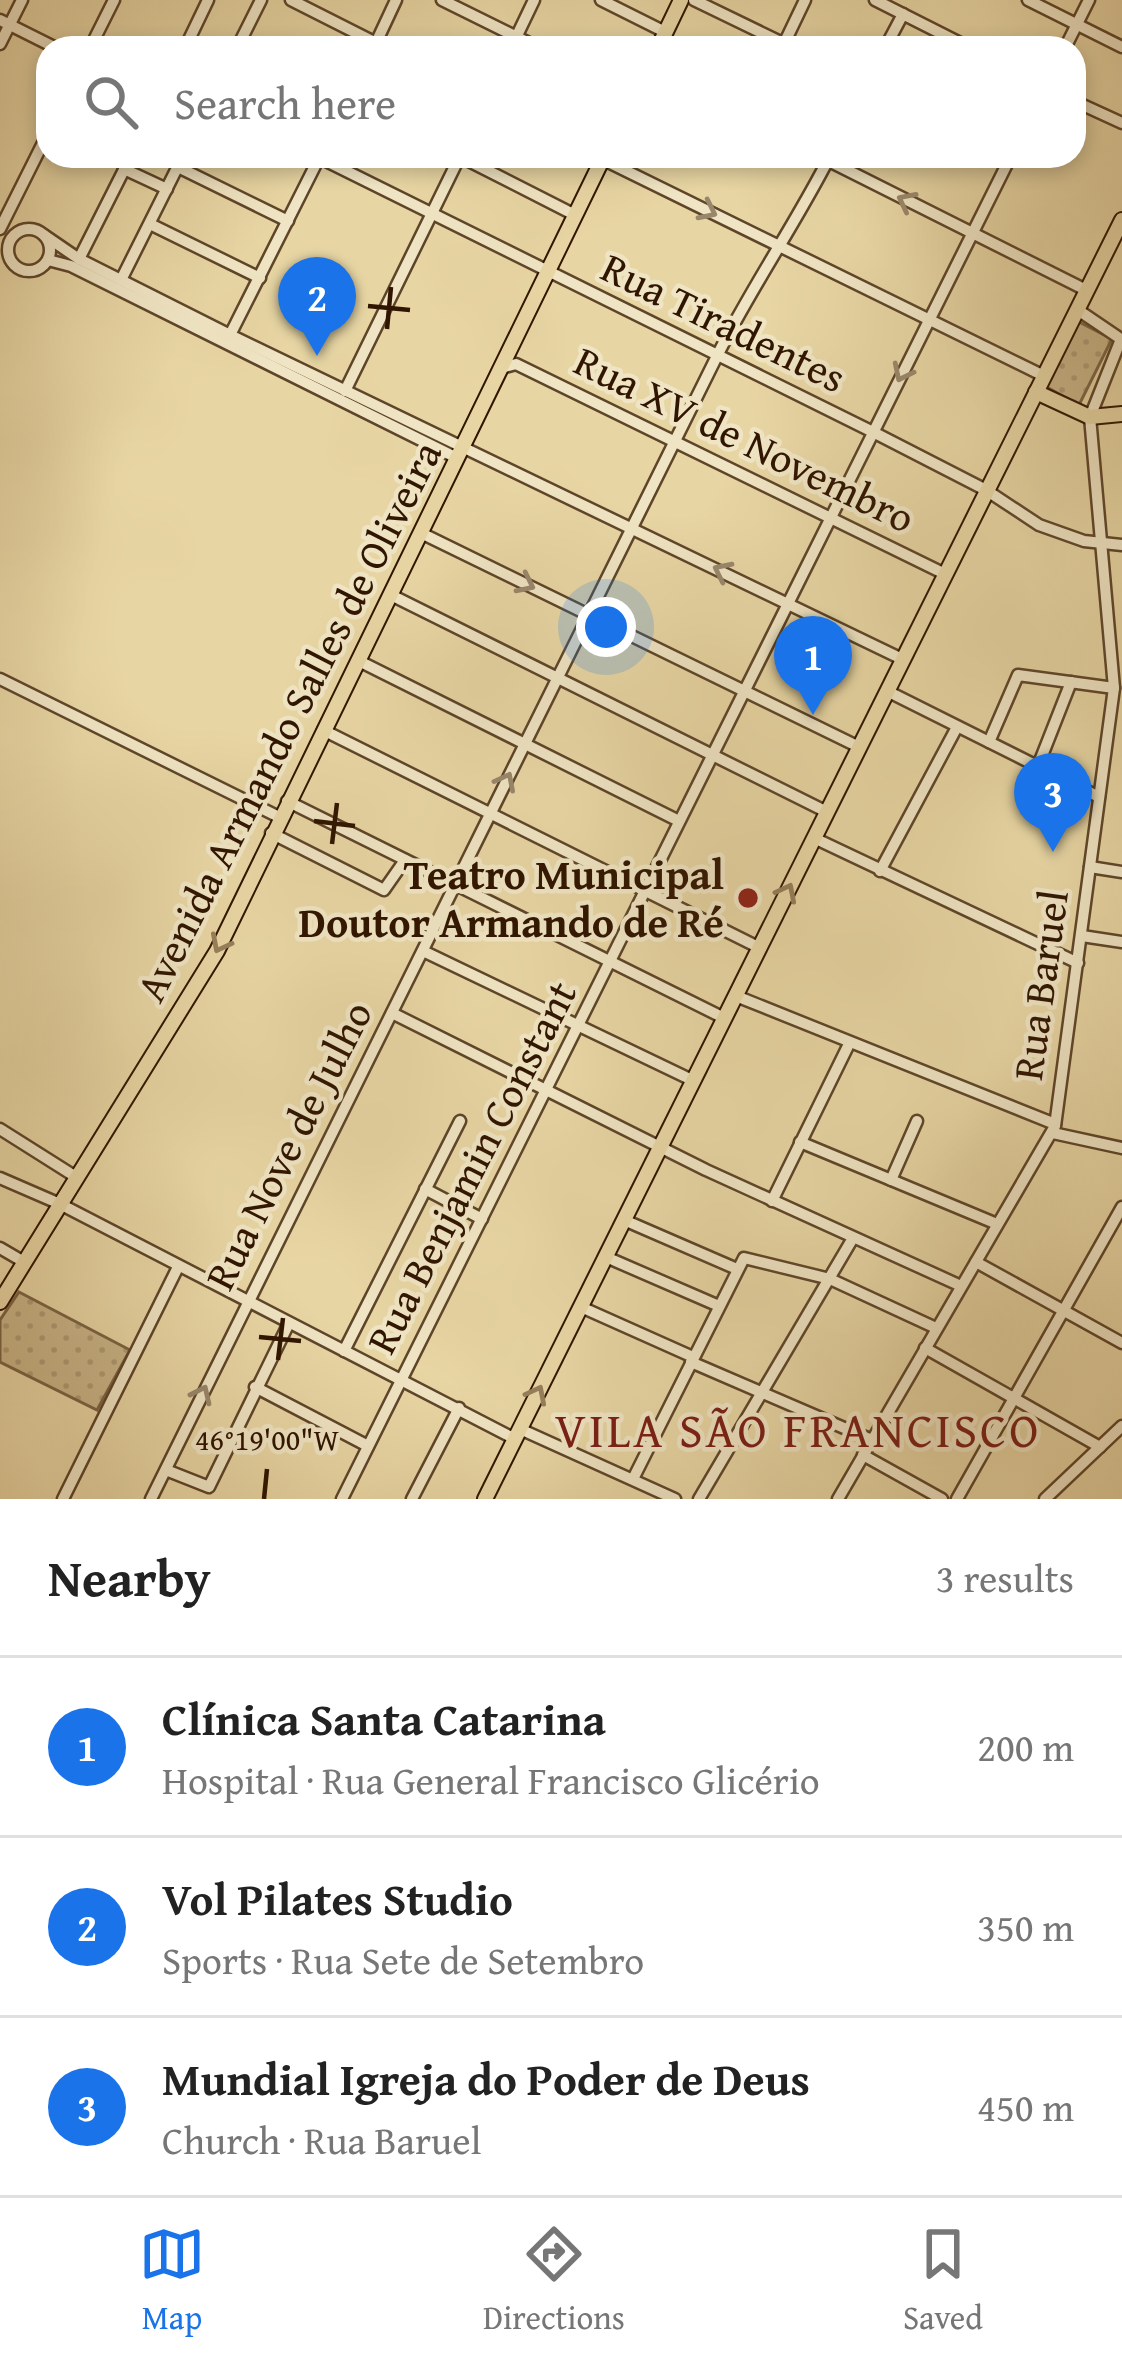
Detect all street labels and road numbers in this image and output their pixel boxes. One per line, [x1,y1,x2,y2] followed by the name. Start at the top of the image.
[592,236,857,407] street label: Rua Tiradentes
[565,330,926,548] street label: Rua XV de Novembro
[119,430,456,1012] street label: Avenida Armando Salles de Oliveira
[996,886,1083,1084] street label: Rua Baruel
[350,970,591,1364] street label: Rua Benjamin Constant
[188,990,387,1300] street label: Rua Nove de Julho

